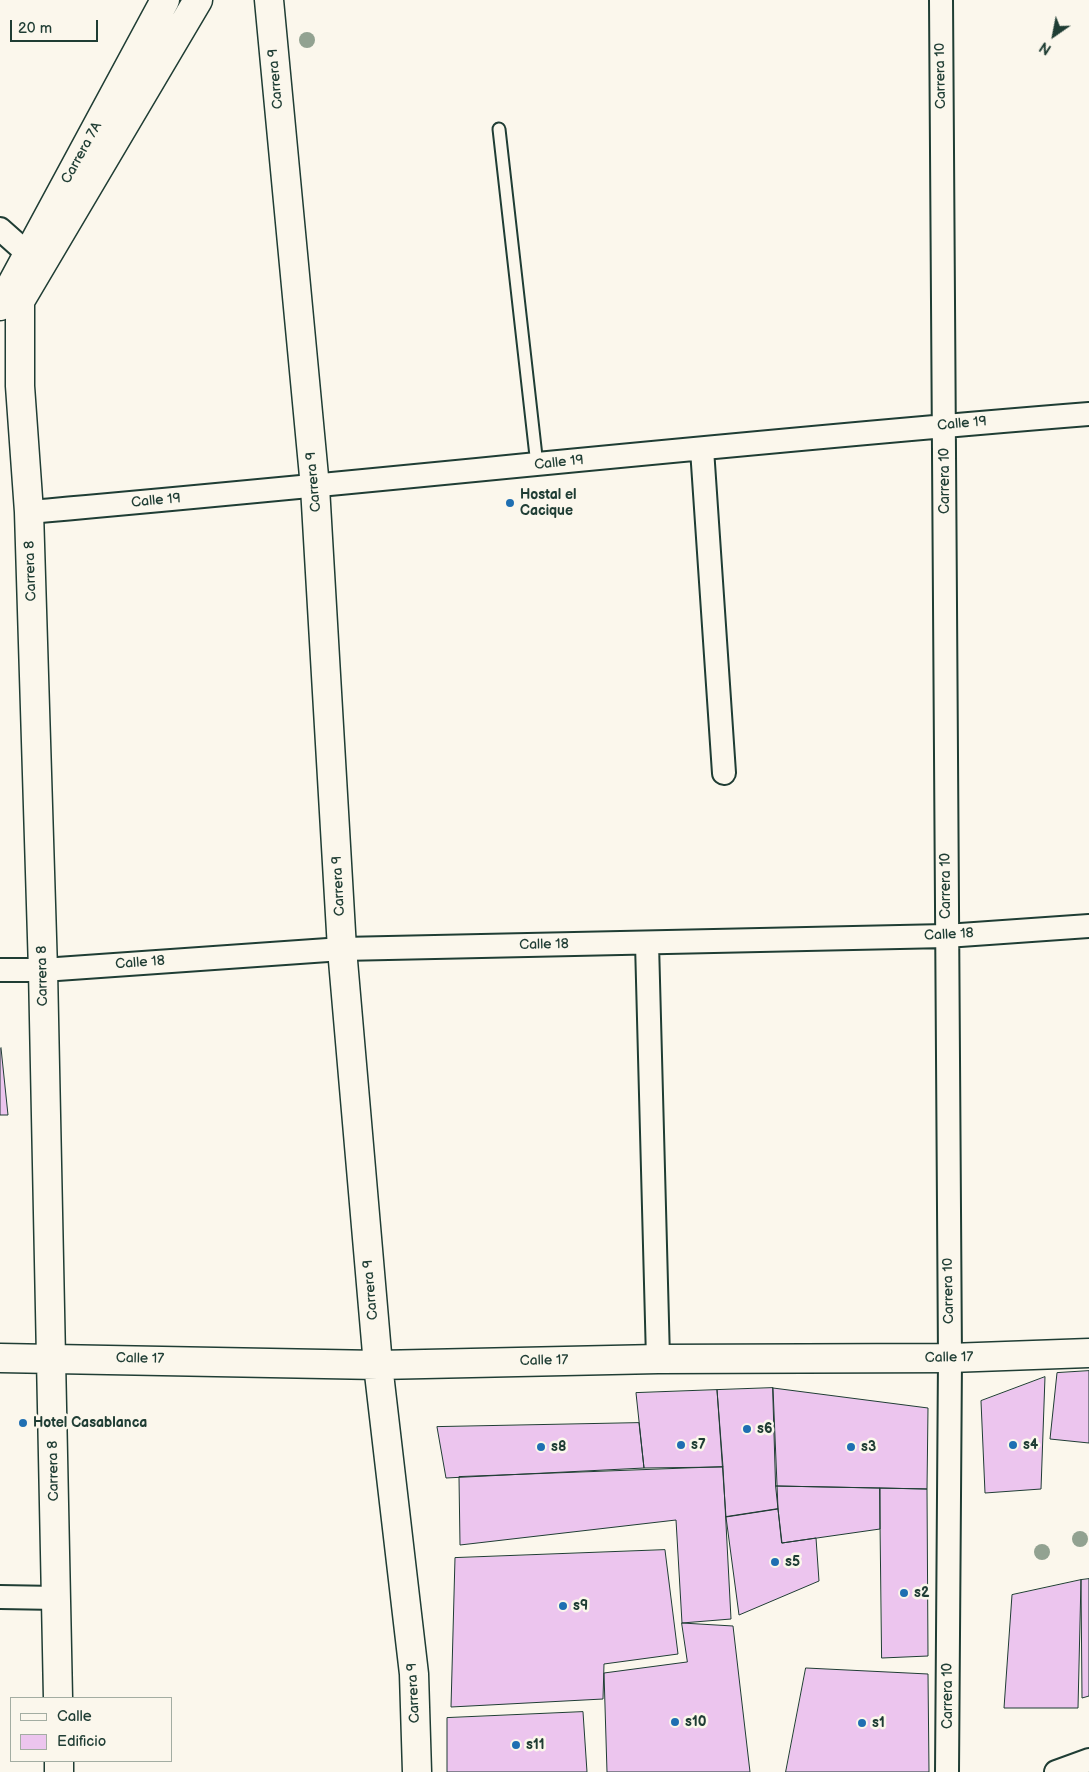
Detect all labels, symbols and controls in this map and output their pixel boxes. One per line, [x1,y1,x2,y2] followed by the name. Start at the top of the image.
[12,10,100,42] scale bar
[1029,10,1079,60] north arrow
[18,19,52,38] text: 20 m
[1037,38,1055,58] text: N
[932,43,950,109] street label: Carrera 10
[265,48,287,110] street label: Carrera 9
[58,119,106,187] street label: Carrera 7A
[937,413,987,435] street label: Calle 19
[937,448,953,514] street label: Carrera 10
[303,451,325,513] street label: Carrera 9
[533,452,585,474] street label: Calle 19
[520,487,577,520] place label: Hostal el Cacique
[131,490,181,512] street label: Calle 19
[504,497,516,509] marker: Hostal el Cacique
[22,540,40,602] street label: Carrera 8
[938,853,954,919] street label: Carrera 10
[329,855,349,917] street label: Carrera 9
[924,925,974,945] street label: Calle 18
[519,936,569,954] street label: Calle 18
[34,946,52,1006] street label: Carrera 8
[115,953,165,973] street label: Calle 18
[940,1258,958,1324] street label: Carrera 10
[360,1259,382,1321] street label: Carrera 9
[925,1349,973,1367] street label: Calle 17
[116,1350,164,1368] street label: Calle 17
[520,1352,568,1370] street label: Calle 17
[33,1415,147,1431] place label: Hotel Casablanca
[17,1417,29,1429] marker: Hotel Casablanca
[757,1421,772,1437] place label: s6
[741,1423,753,1435] marker: s6
[691,1437,706,1453] place label: s7
[1023,1437,1038,1453] place label: s4
[551,1439,566,1455] place label: s8
[675,1439,687,1451] marker: s7
[861,1439,876,1455] place label: s3
[1007,1439,1019,1451] marker: s4
[45,1441,63,1501] street label: Carrera 8
[535,1441,547,1453] marker: s8
[845,1441,857,1453] marker: s3
[785,1554,800,1570] place label: s5
[769,1556,781,1568] marker: s5
[914,1585,929,1601] place label: s2
[898,1587,910,1599] marker: s2
[573,1598,588,1614] place label: s9
[557,1600,569,1612] marker: s9
[404,1662,424,1724] street label: Carrera 9
[940,1663,956,1729] street label: Carrera 10
[10,1697,172,1762] legend
[57,1707,92,1726] text: Calle
[685,1714,707,1730] place label: s10
[872,1715,885,1731] place label: s1
[669,1716,681,1728] marker: s10
[856,1717,868,1729] marker: s1
[57,1732,106,1751] text: Edificio
[526,1737,545,1753] place label: s11
[510,1739,522,1751] marker: s11

